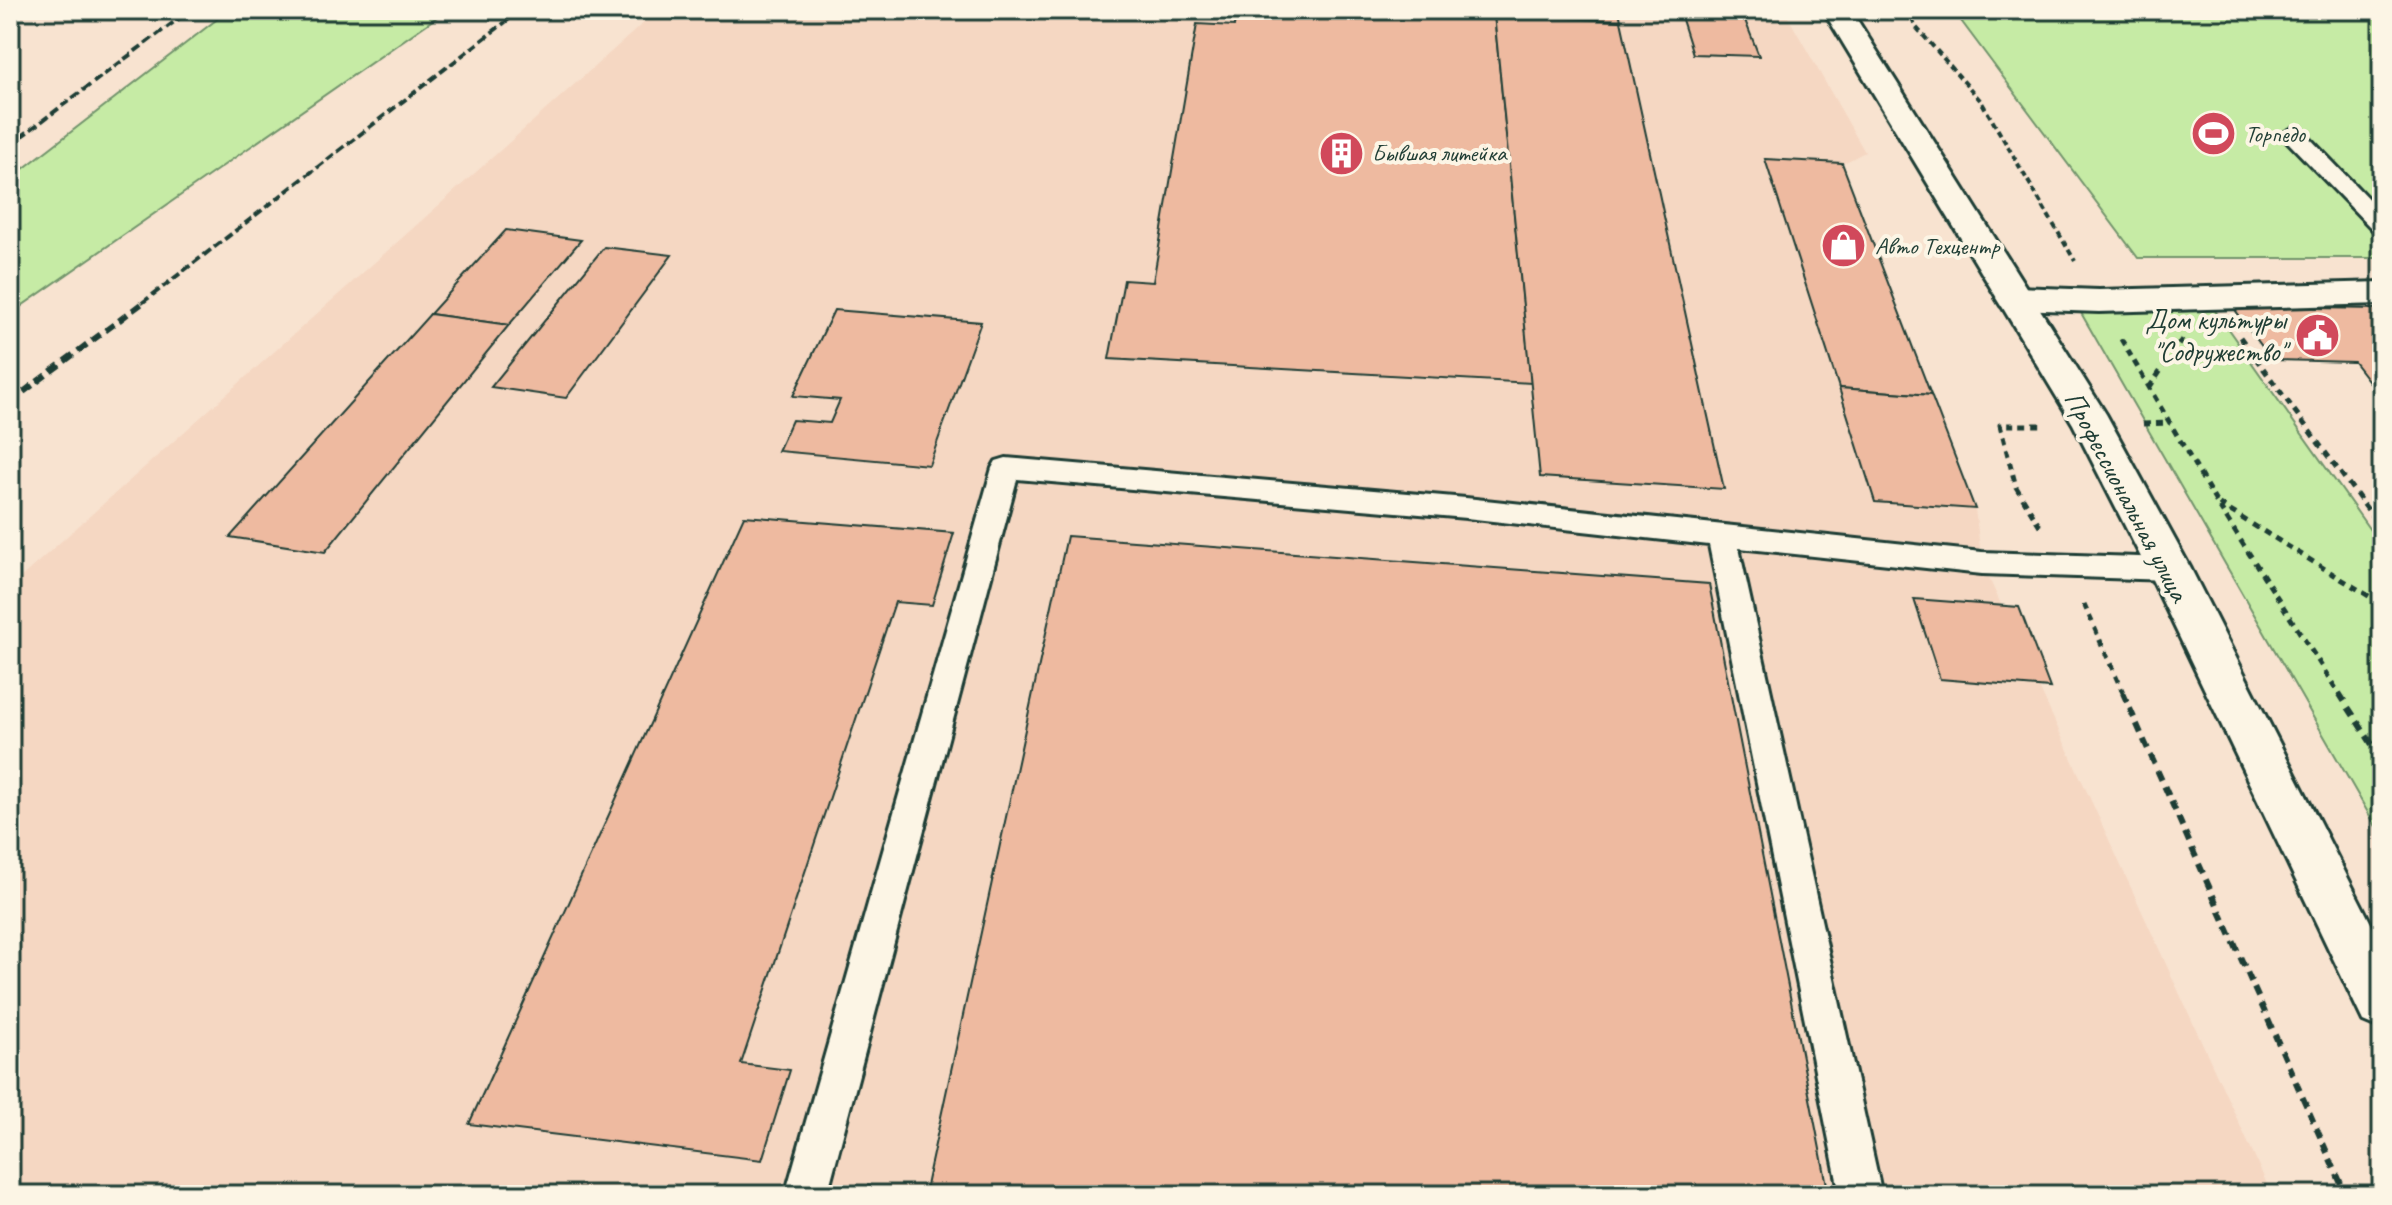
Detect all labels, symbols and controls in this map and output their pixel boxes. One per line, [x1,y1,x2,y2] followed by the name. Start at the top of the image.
[2190,110,2238,158] sports icon: Торпедо
[2245,119,2307,149] place label: Торпедо
[1317,129,1365,177] building icon: Бывшая литейка
[1372,138,1508,168] place label: Бывшая литейка
[1820,222,1868,270] shop icon: Авто Техцентр
[1875,231,2000,261] place label: Авто Техцентр
[2145,302,2291,369] place label: Дом культуры "Содружество"
[2293,311,2341,359] public building icon: Дом культуры "Содружество"
[2057,385,2198,609] street label: Профессиональная улица

